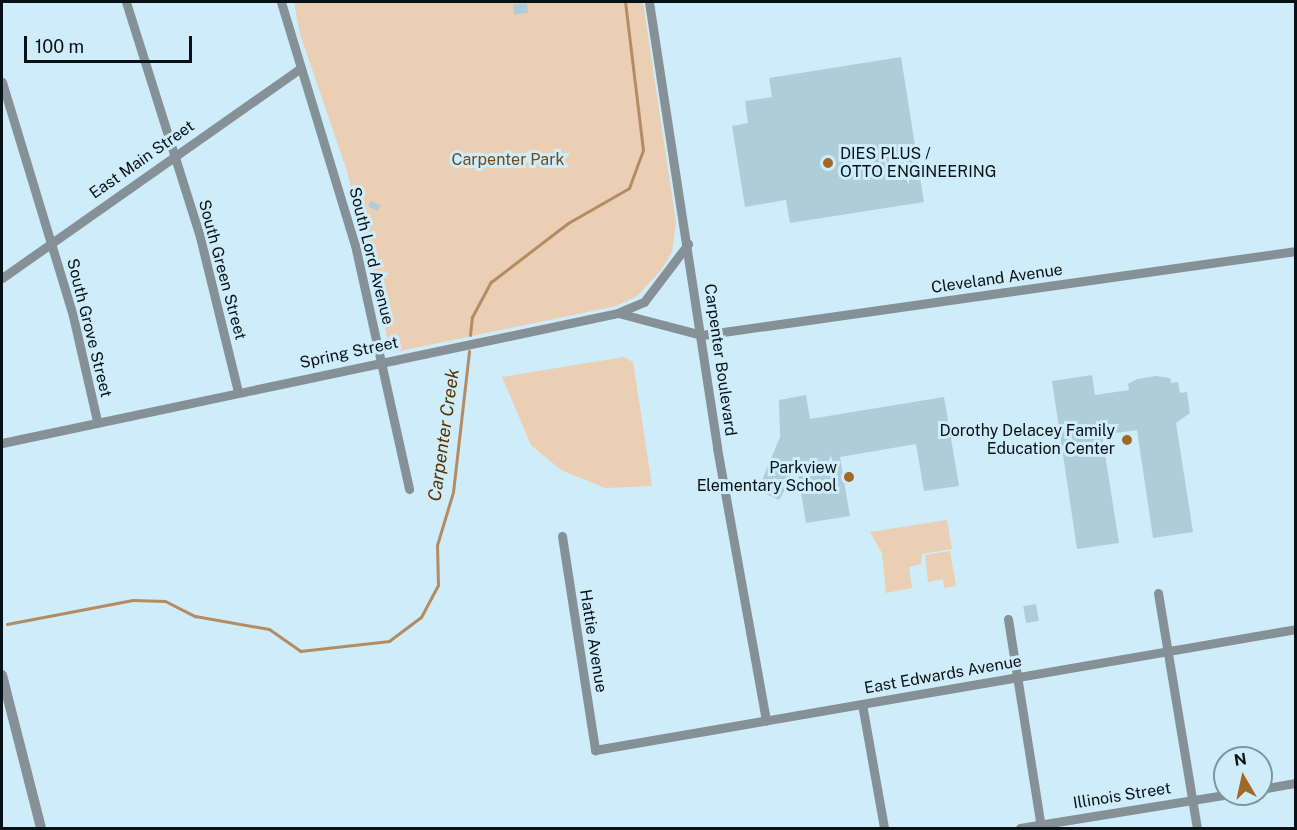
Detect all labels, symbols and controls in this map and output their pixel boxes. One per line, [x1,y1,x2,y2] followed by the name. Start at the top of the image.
[27,24,195,62] scale bar
[35,36,84,57] text: 100 m
[86,117,198,203] street label: East Main Street
[840,144,996,182] place label: DIES PLUS / OTTO ENGINEERING
[452,150,564,170] park label: Carpenter Park
[821,156,835,170] marker: DIES PLUS / OTTO ENGINEERING
[345,185,397,327] street label: South Lord Avenue
[194,198,250,342] street label: South Green Street
[62,256,116,400] street label: South Grove Street
[930,260,1064,298] street label: Cleveland Avenue
[700,283,740,437] street label: Carpenter Boulevard
[298,333,400,373] street label: Spring Street
[424,367,464,503] water label: Carpenter Creek
[939,421,1115,459] place label: Dorothy Delacey Family Education Center
[1120,433,1134,447] marker: Dorothy Delacey Family Education Center
[697,458,837,496] place label: Parkview Elementary School
[842,470,856,484] marker: Parkview Elementary School
[575,588,611,694] street label: Hattie Avenue
[863,652,1023,698] street label: East Edwards Avenue
[1213,746,1273,806] north arrow
[1233,749,1248,770] text: N
[1072,779,1172,813] street label: Illinois Street

